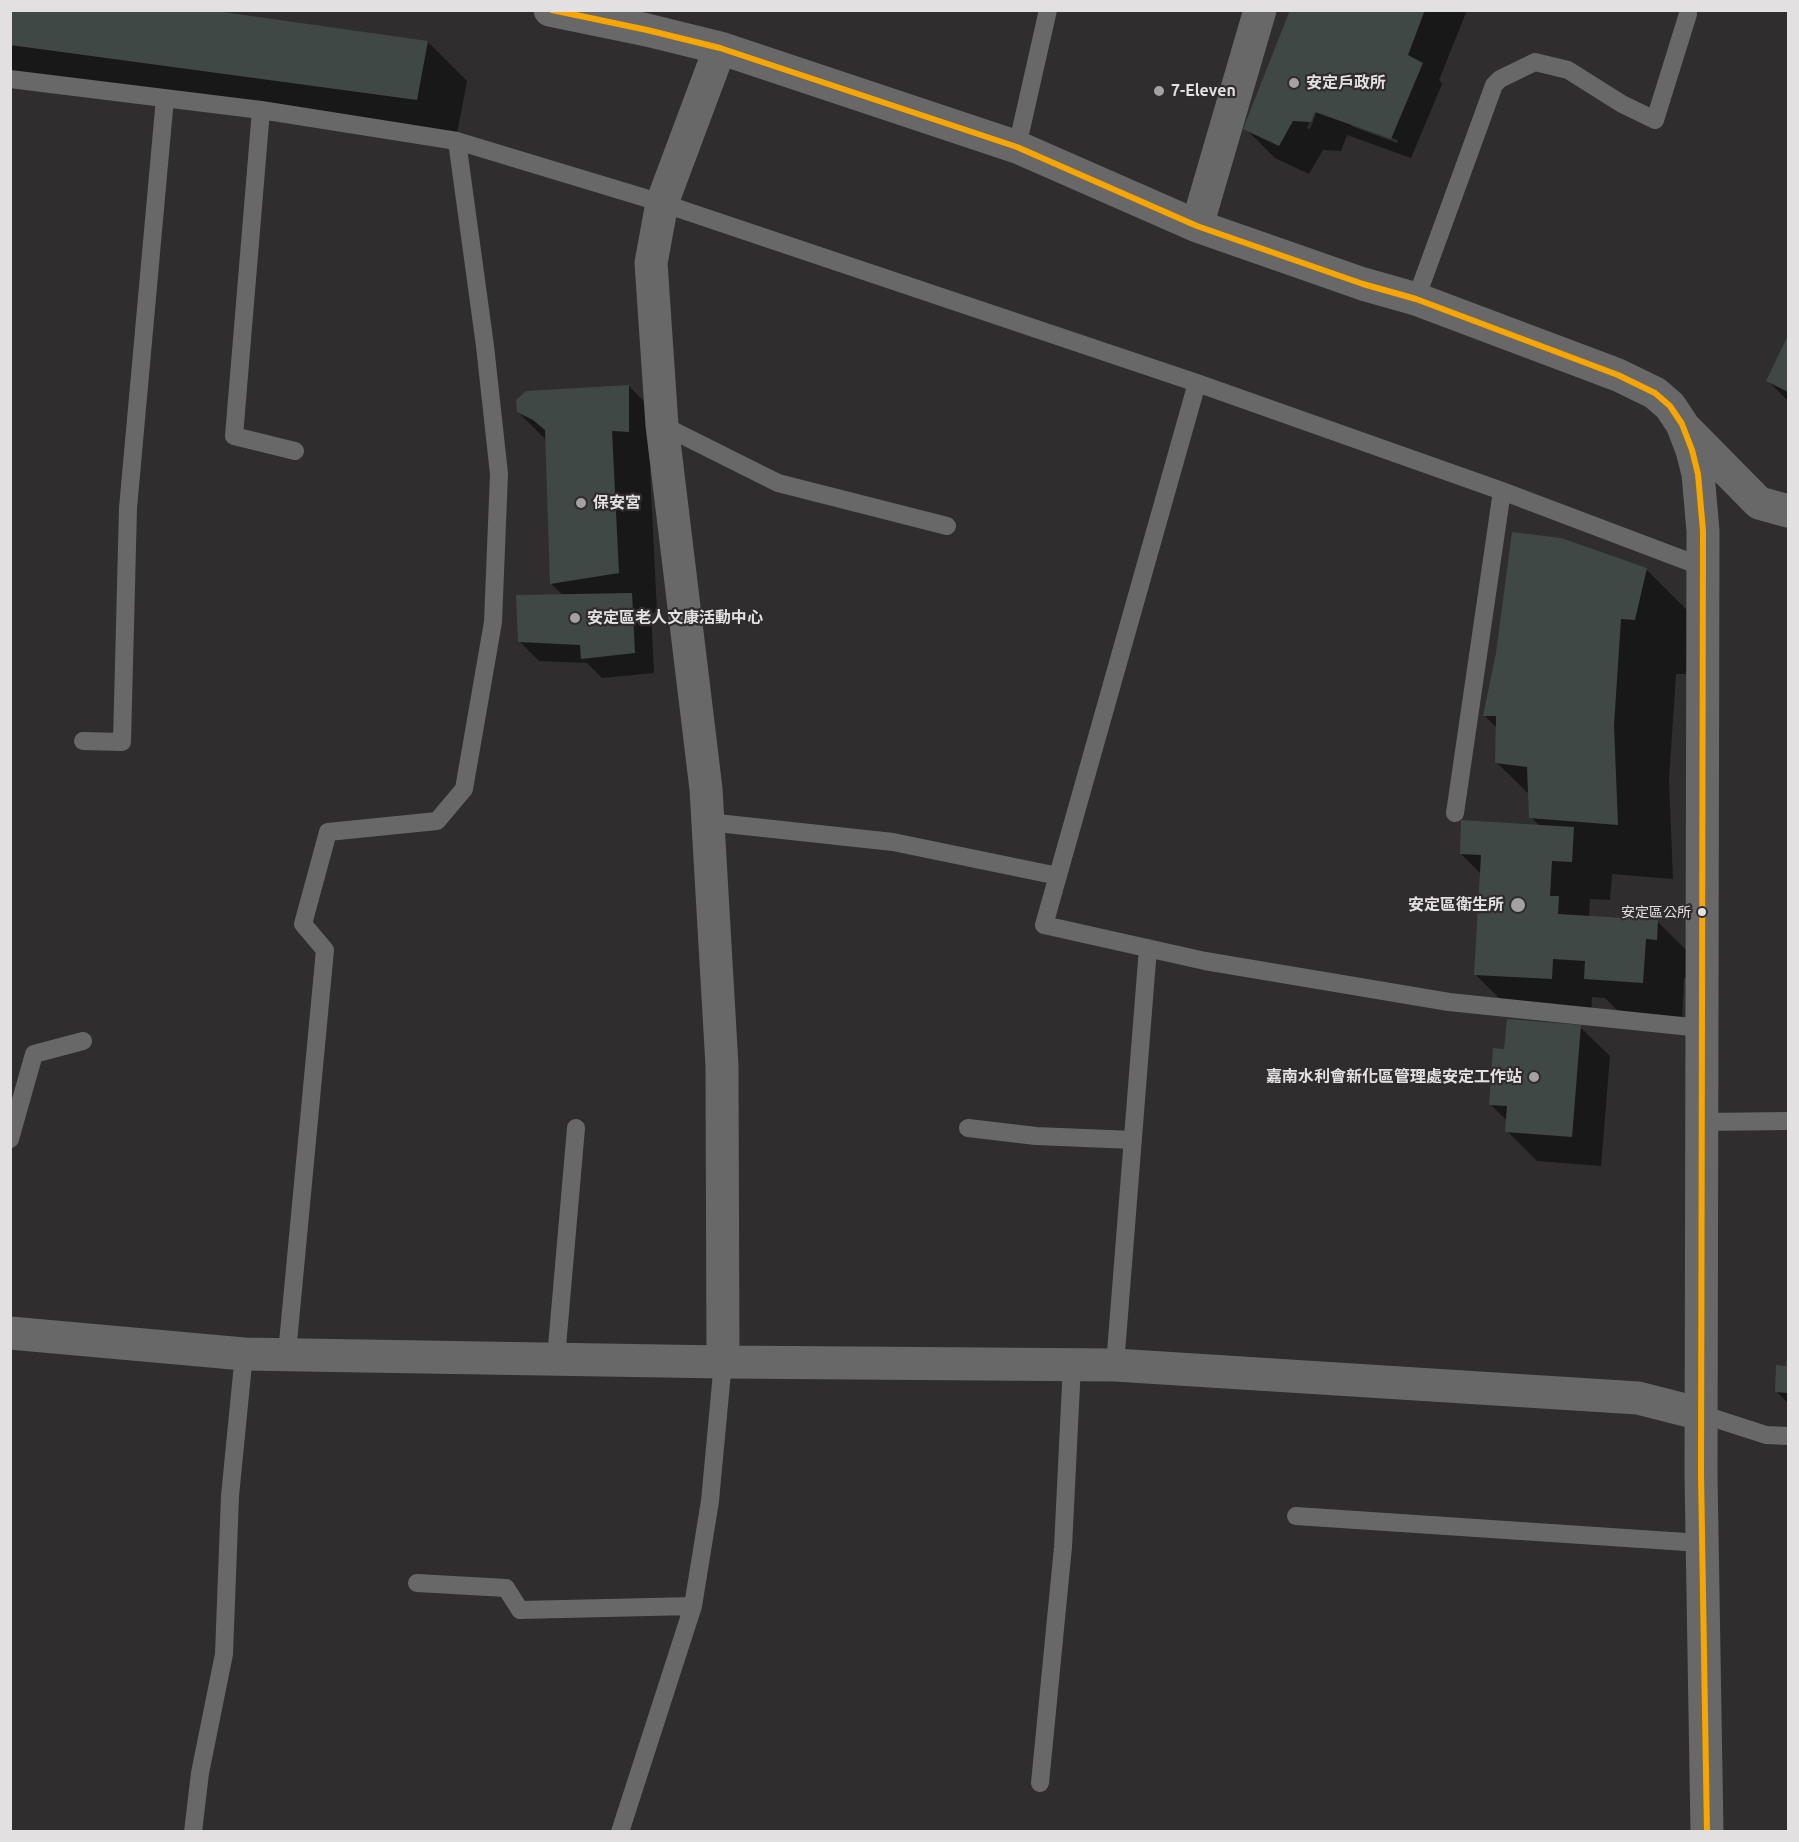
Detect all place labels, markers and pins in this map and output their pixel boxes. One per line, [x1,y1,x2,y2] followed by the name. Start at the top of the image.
[1306,73,1386,93] place label: 安定戶政所
[1287,76,1301,90] marker: 安定戶政所
[1171,81,1236,101] place label: 7-Eleven
[1152,84,1166,98] marker: 7-Eleven
[593,493,641,513] place label: 保安宮
[574,496,588,510] marker: 保安宮
[587,608,763,628] place label: 安定區老人文康活動中心
[568,611,582,625] marker: 安定區老人文康活動中心
[1408,895,1504,915] place label: 安定區衛生所
[1509,896,1527,914] marker: 安定區衛生所
[1621,904,1691,920] place label: 安定區公所
[1696,906,1708,918] marker: 安定區公所
[1266,1067,1522,1087] place label: 嘉南水利會新化區管理處安定工作站
[1527,1070,1541,1084] marker: 嘉南水利會新化區管理處安定工作站

